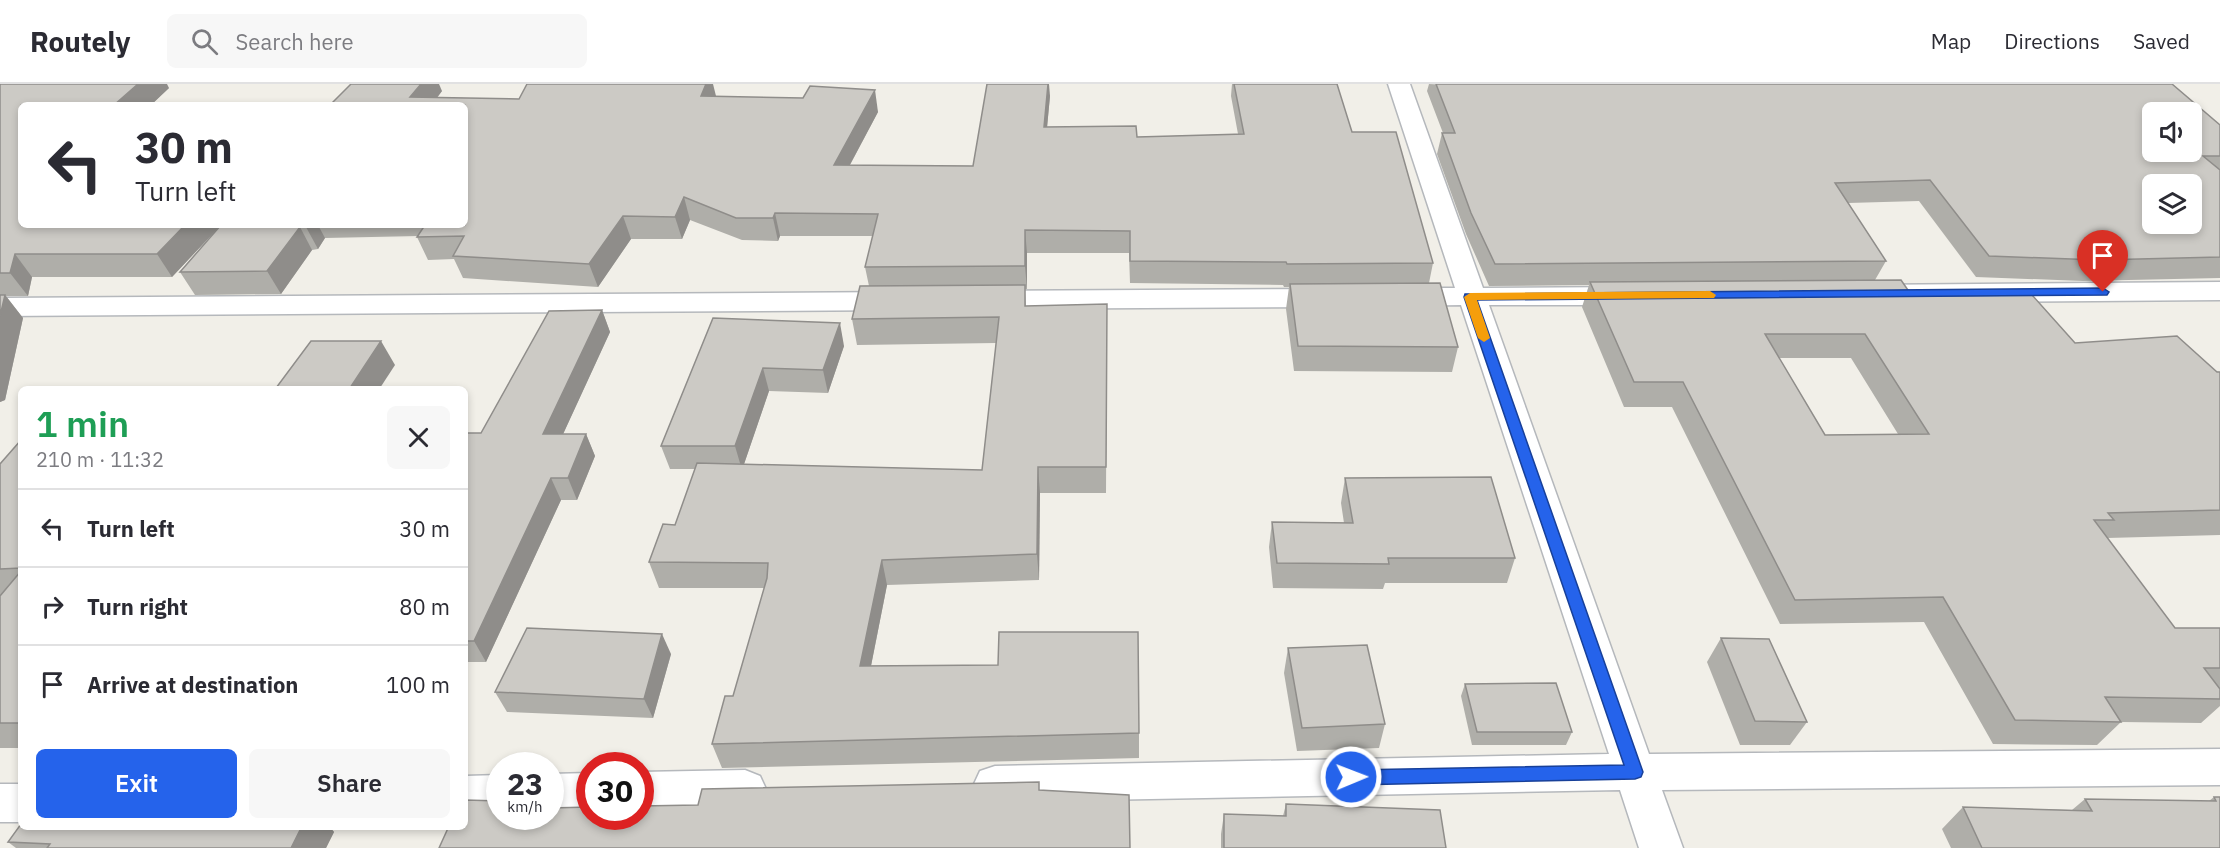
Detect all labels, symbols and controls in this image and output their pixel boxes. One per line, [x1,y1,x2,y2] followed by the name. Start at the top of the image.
[167,14,587,68] search box
[30,23,131,60] text: Routely
[188,25,221,58] icon: search
[236,27,354,56] text: Search here
[1931,27,1971,55] text: Map
[2004,27,2100,55] text: Directions
[2133,27,2190,55] text: Saved
[2142,102,2202,234] map controls
[2142,102,2202,162] button: sound
[135,120,233,175] text: 30 m
[36,126,114,204] icon: left
[135,173,236,208] text: Turn left
[2142,174,2202,234] button: layers
[2077,230,2128,292] pin
[2086,239,2119,272] icon: arrive
[36,400,129,447] text: 1 min
[387,406,450,469] button: close
[36,446,164,473] text: 210 m · 11:32
[36,512,69,545] icon: left
[87,514,175,543] text: Turn left
[399,514,450,543] text: 30 m
[36,590,69,623] icon: right
[87,592,188,621] text: Turn right
[399,592,450,621] text: 80 m
[36,668,69,701] icon: arrive
[87,670,298,699] text: Arrive at destination
[386,670,450,699] text: 100 m
[1319,745,1383,809] position arrow
[36,749,237,818] button: Exit
[249,749,450,818] button: Share
[576,752,654,830] speed limit sign: 30
[507,764,543,803] text: 23
[507,797,543,816] text: km/h

